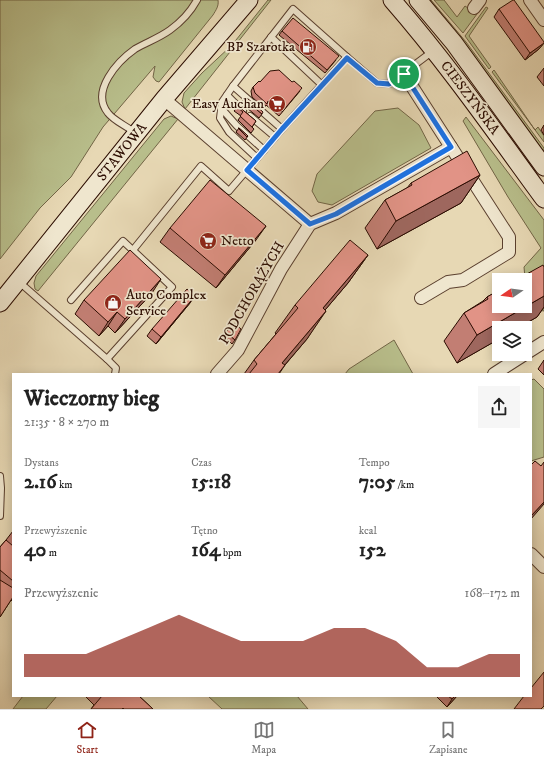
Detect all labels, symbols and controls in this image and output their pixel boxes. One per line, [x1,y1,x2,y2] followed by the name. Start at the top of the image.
[298,37,318,57] fuel station icon: BP Szarotka
[226,38,295,56] place label: BP Szarotka
[387,57,421,91] pin
[436,58,504,139] street label: CIESZYŃSKA
[393,63,415,85] icon: arrive
[267,94,287,114] supermarket icon: Easy Auchan
[192,95,265,113] place label: Easy Auchan
[93,118,152,185] street label: STAWOWA
[198,231,218,251] supermarket icon: Netto
[221,232,254,250] place label: Netto
[215,238,289,348] street label: PODCHORĄŻYCH
[492,273,532,313] north arrow
[492,273,532,361] map controls
[126,286,207,320] place label: Auto Complex Service
[103,293,123,313] shop icon: Auto Complex Service
[492,321,532,361] button: layers
[24,385,159,412] text: Wieczorny bieg
[478,386,520,428] button: share
[24,414,109,430] text: 21:35 · 8 × 270 m
[24,456,59,470] text: Dystans
[191,456,212,470] text: Czas
[359,456,390,470] text: Tempo
[24,470,57,495] text: 2.16
[191,470,231,495] text: 15:18
[359,470,395,495] text: 7:05
[57,478,73,492] text: km
[395,478,414,492] text: /km
[24,524,87,538] text: Przewyższenie
[191,524,218,538] text: Tętno
[359,524,377,538] text: kcal
[24,538,46,563] text: 40
[191,538,221,563] text: 164
[359,538,386,563] text: 152
[46,546,57,560] text: m
[221,546,242,560] text: bpm
[24,585,98,601] text: Przewyższenie
[465,585,520,601] text: 168–172 m
[76,719,98,757] tab: Start
[251,719,276,757] tab: Mapa
[429,719,468,757] tab: Zapisane

